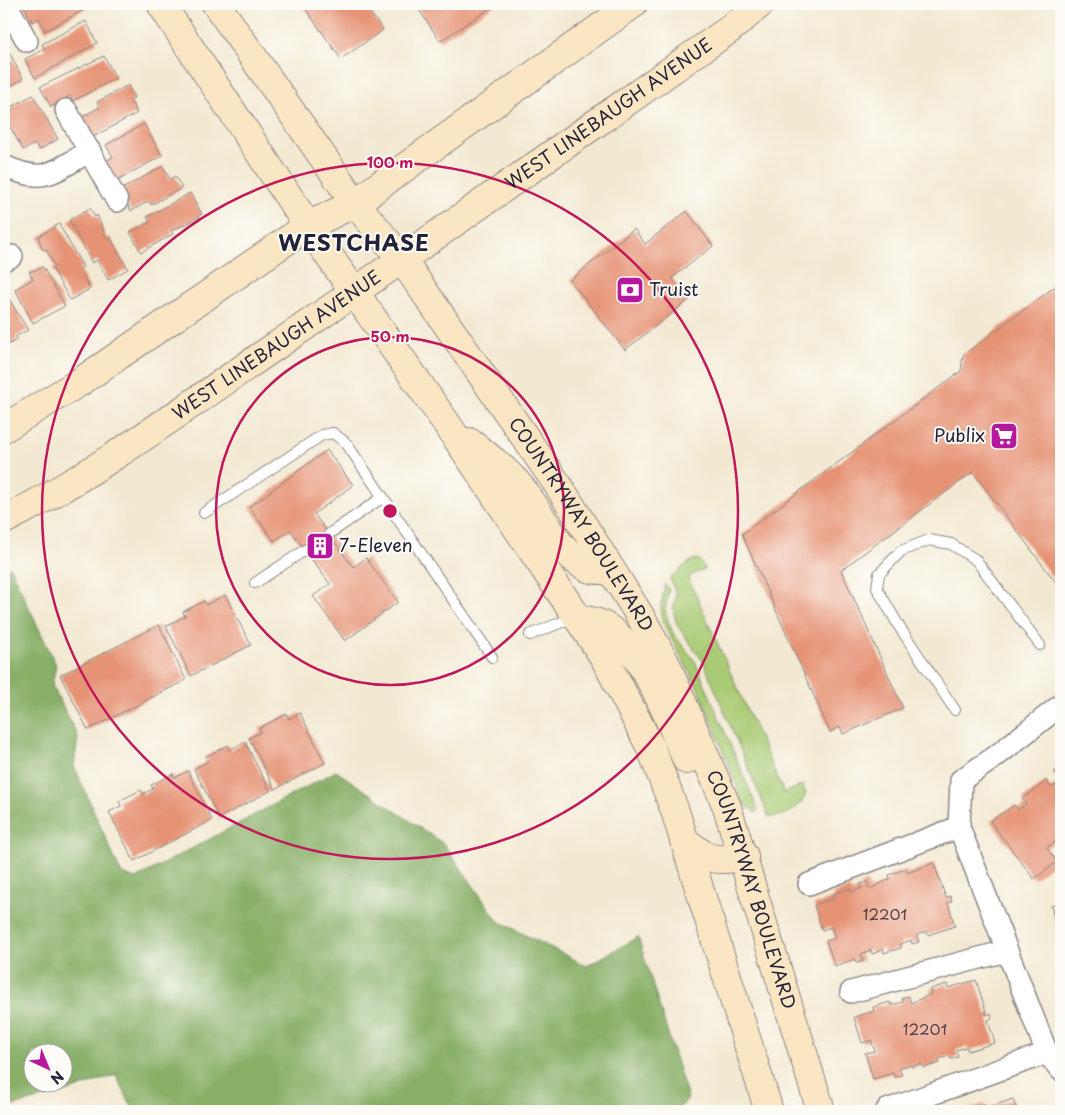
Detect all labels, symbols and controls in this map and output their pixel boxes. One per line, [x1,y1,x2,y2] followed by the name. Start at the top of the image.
[499,30,717,195] street label: WEST LINEBAUGH AVENUE
[367,150,413,173] text: 100 m
[278,225,430,258] district label: WESTCHASE
[166,263,386,426] street label: WEST LINEBAUGH AVENUE
[615,275,645,305] bank icon: Truist
[649,275,699,302] place label: Truist
[371,324,409,347] text: 50 m
[503,411,661,636] street label: COUNTRYWAY BOULEVARD
[934,421,985,448] place label: Publix
[989,421,1019,451] supermarket icon: Publix
[381,502,399,520] centre of rings
[305,531,335,561] building icon: 7-Eleven
[339,531,413,558] place label: 7-Eleven
[701,765,804,1012] street label: COUNTRYWAY BOULEVARD
[863,902,907,925] house number: 12201
[903,1017,947,1040] house number: 12201
[22,1042,72,1092] north arrow
[46,1066,69,1089] text: N

